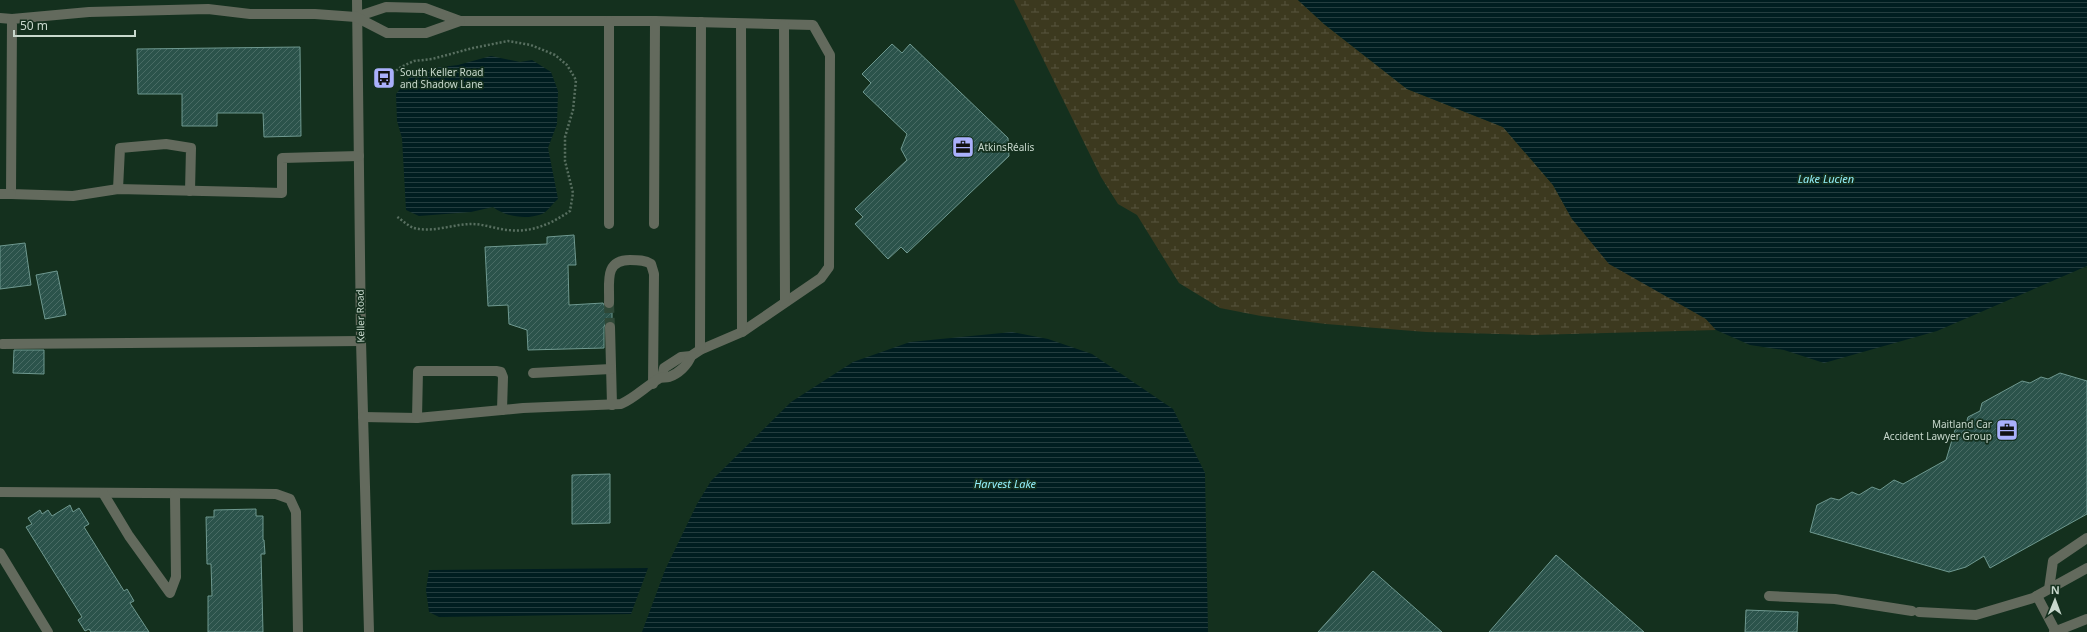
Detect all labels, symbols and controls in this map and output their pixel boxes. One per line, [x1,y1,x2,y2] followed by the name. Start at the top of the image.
[14,12,135,38] scale bar
[20,17,48,34] text: 50 m
[371,65,397,91] bus stop icon: South Keller Road and Shadow Lane
[400,65,484,91] place label: South Keller Road and Shadow Lane
[950,134,976,160] office icon: AtkinsRéalis
[978,140,1035,154] place label: AtkinsRéalis
[1798,171,1854,186] water label: Lake Lucien
[353,289,367,343] street label: Keller Road
[1883,417,1992,443] place label: Maitland Car Accident Lawyer Group
[1994,417,2020,443] office icon: Maitland Car Accident Lawyer Group
[974,476,1037,491] water label: Harvest Lake
[2035,580,2075,620] north arrow
[2051,582,2060,597] text: N

